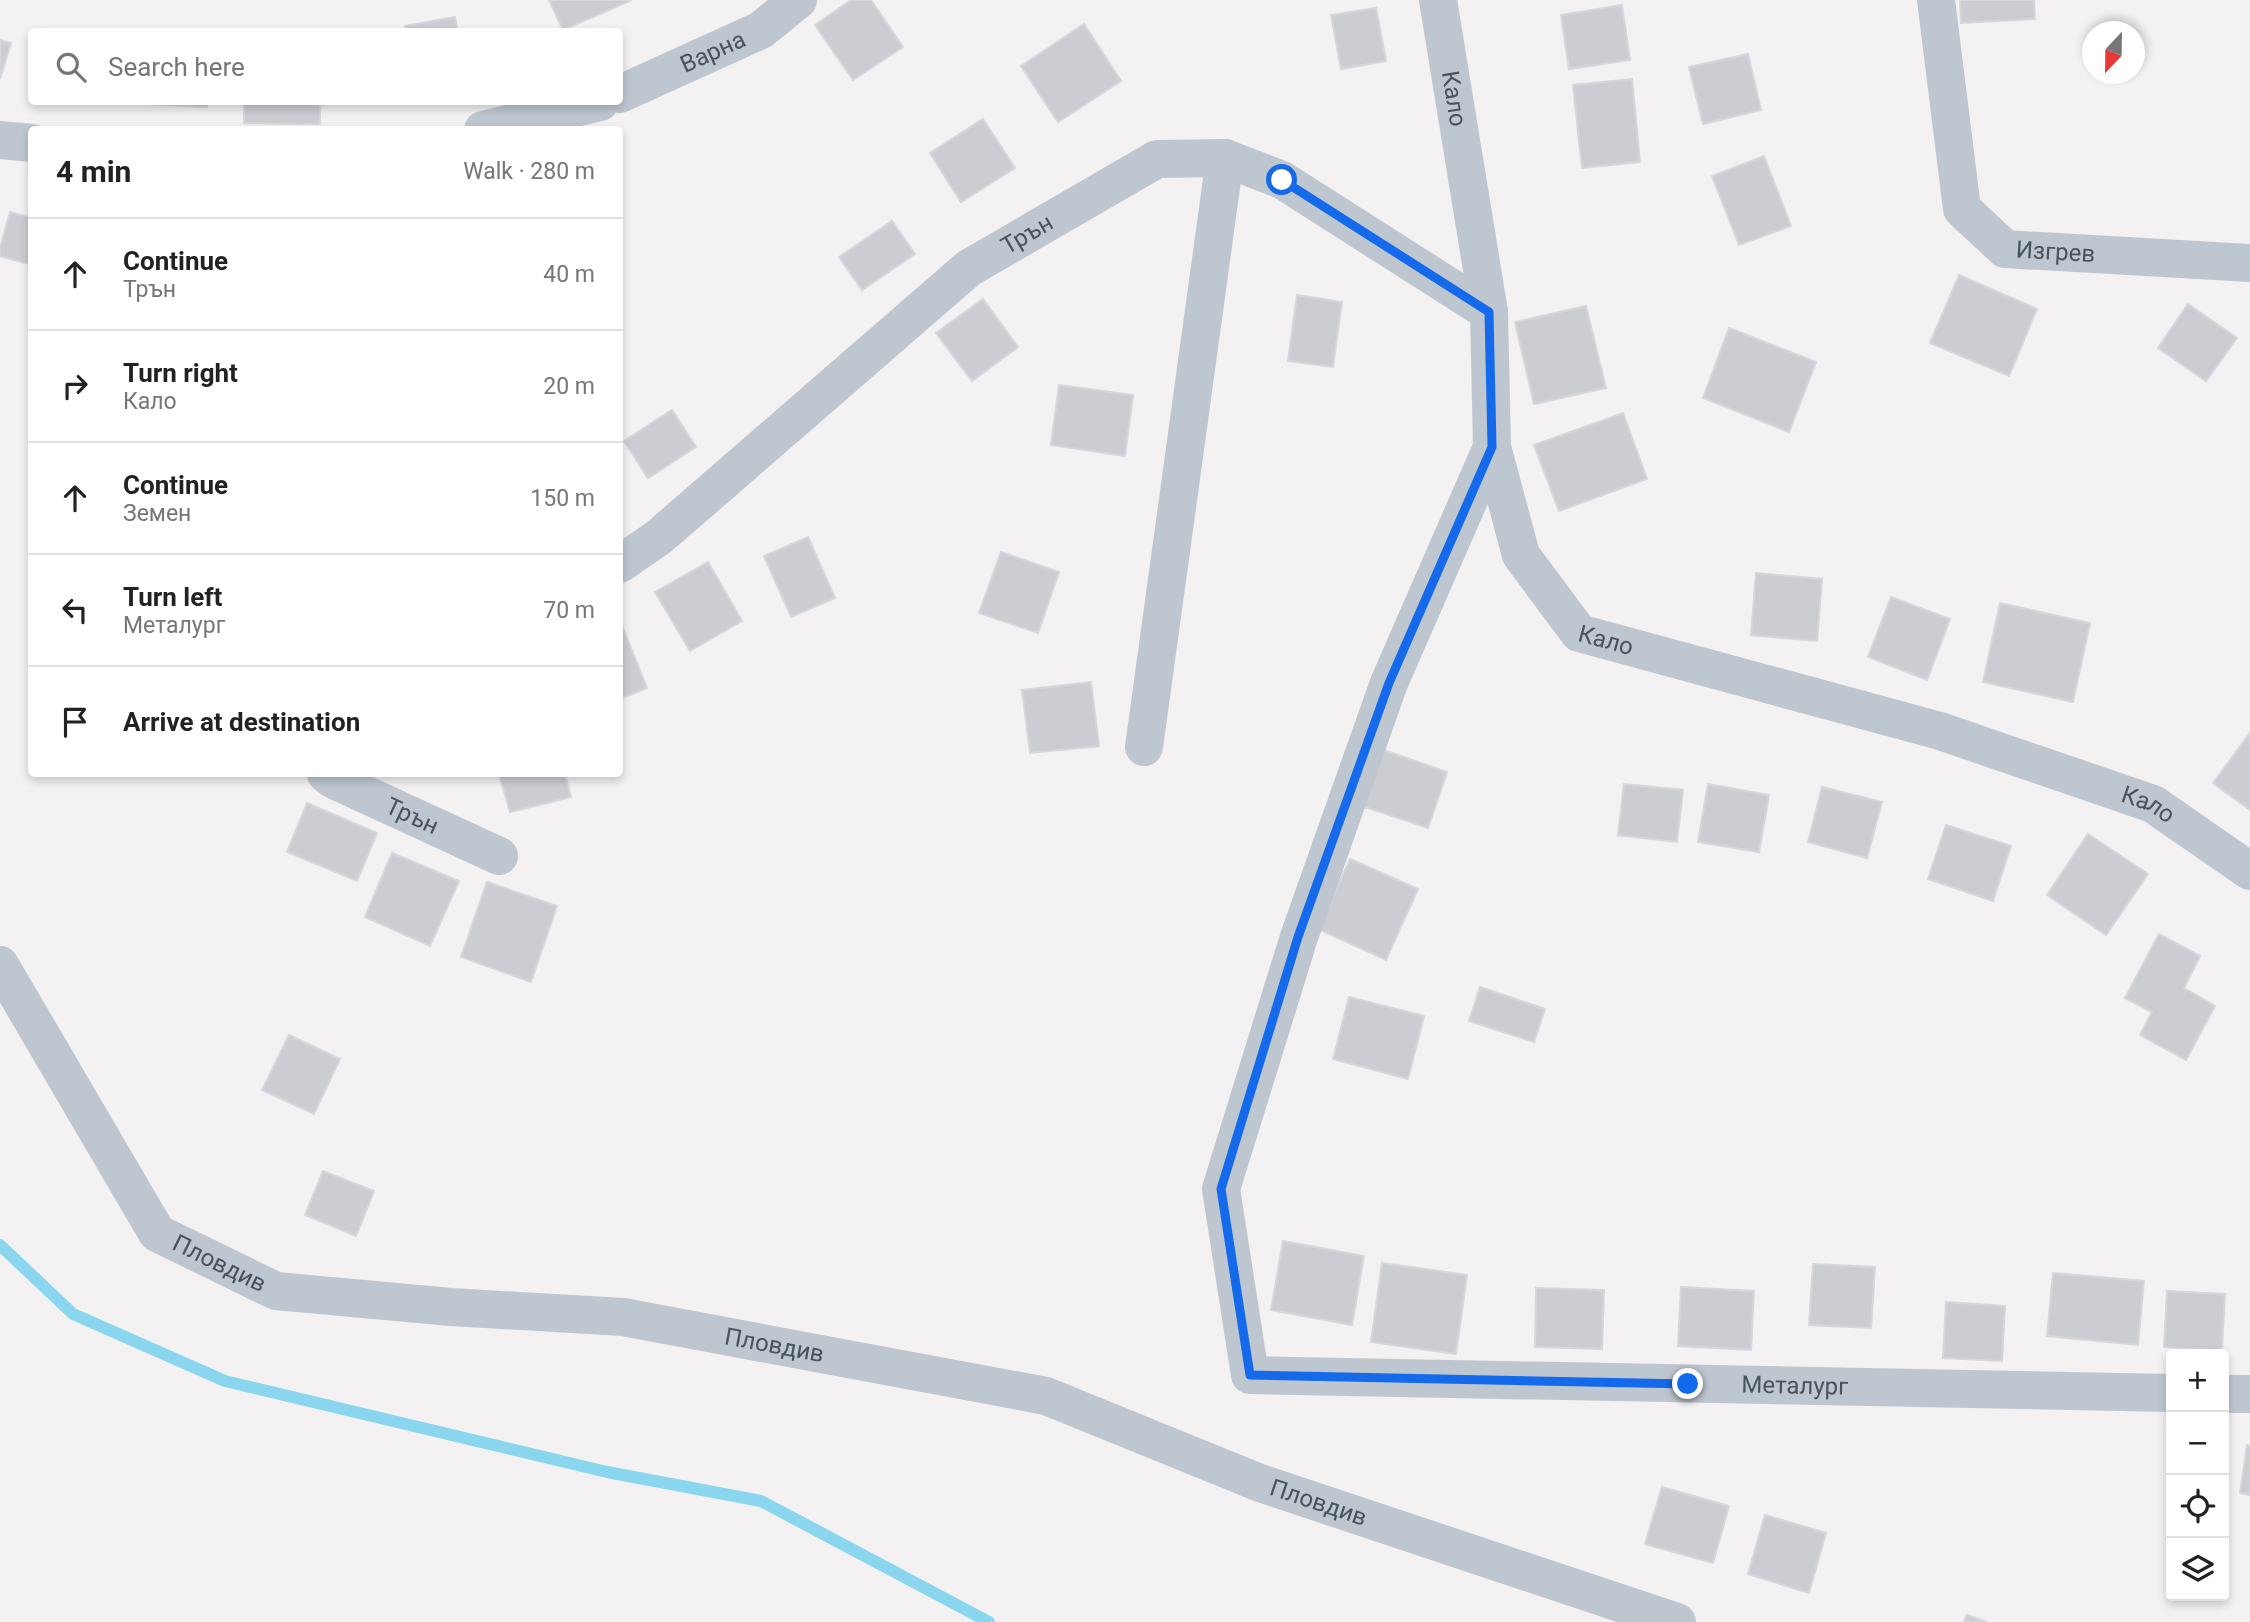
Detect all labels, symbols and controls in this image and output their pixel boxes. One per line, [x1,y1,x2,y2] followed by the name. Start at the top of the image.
[2082,21,2145,84] north arrow
[676,25,750,79] street label: Варна
[28,28,623,105] search box
[52,48,90,86] icon: search
[108,52,245,82] text: Search here
[1436,69,1472,129] street label: Кало
[56,154,131,189] text: 4 min
[463,158,595,185] text: Walk · 280 m
[1266,164,1297,195] route start
[996,208,1058,260] street label: Трън
[2015,236,2096,268] street label: Изгрев
[123,246,228,276] text: Continue
[56,255,94,293] icon: ahead
[543,261,595,288] text: 40 m
[123,276,176,303] text: Трън
[123,358,238,388] text: Turn right
[56,367,94,405] icon: right
[543,373,595,400] text: 20 m
[123,388,177,415] text: Кало
[123,470,228,500] text: Continue
[56,479,94,517] icon: ahead
[530,485,595,512] text: 150 m
[123,500,191,527] text: Земен
[123,582,222,612] text: Turn left
[56,591,94,629] icon: left
[543,597,595,624] text: 70 m
[123,612,225,639] text: Металург
[1575,619,1637,661] street label: Кало
[56,703,94,741] icon: arrive
[123,707,360,737] text: Arrive at destination
[2118,780,2180,829] street label: Кало
[381,792,443,840] street label: Трън
[168,1229,271,1298] street label: Пловдив
[722,1322,826,1368] street label: Пловдив
[2166,1349,2229,1601] map controls
[2166,1349,2229,1412] button: +
[1672,1368,1703,1399] route end
[1741,1371,1849,1401] street label: Металург
[2166,1412,2229,1475] button: −
[1266,1473,1371,1532] street label: Пловдив
[2166,1475,2229,1538] button: locate
[2166,1538,2229,1601] button: layers

